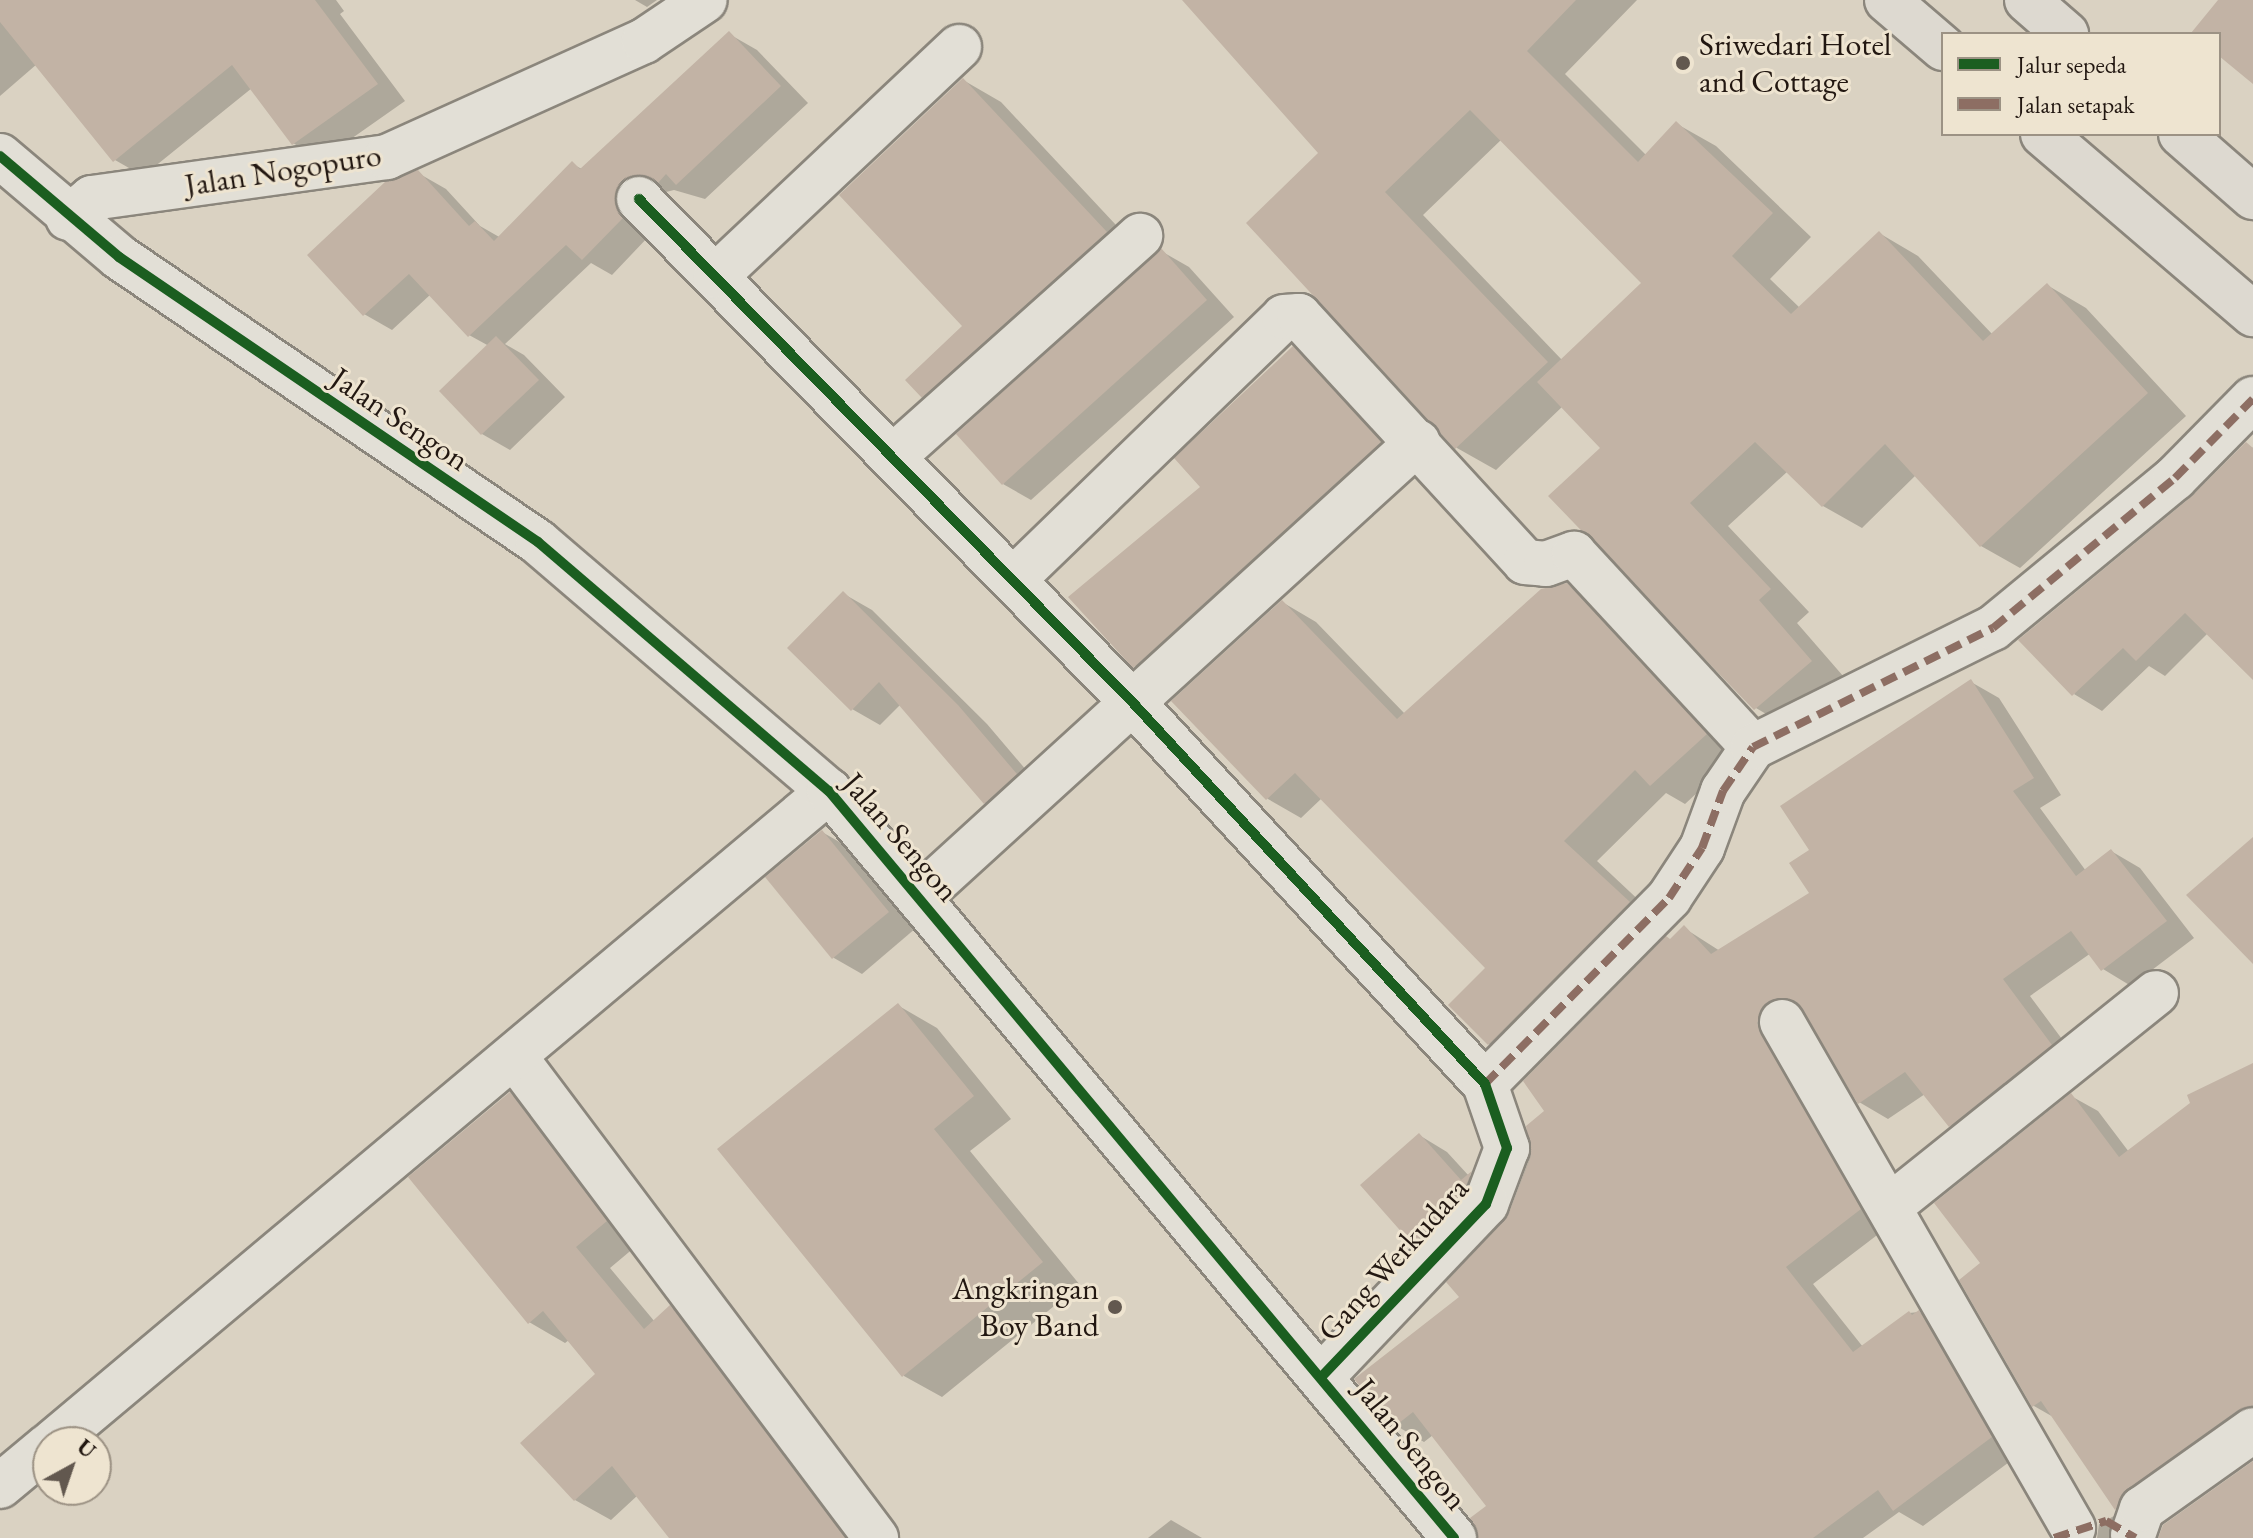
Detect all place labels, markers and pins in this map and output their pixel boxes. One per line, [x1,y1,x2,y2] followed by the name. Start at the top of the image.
[1699,26,1892,101] place label: Sriwedari Hotel and Cottage
[1674,54,1692,72] marker: Sriwedari Hotel and Cottage
[952,1270,1099,1345] place label: Angkringan Boy Band
[1106,1298,1124,1316] marker: Angkringan Boy Band

